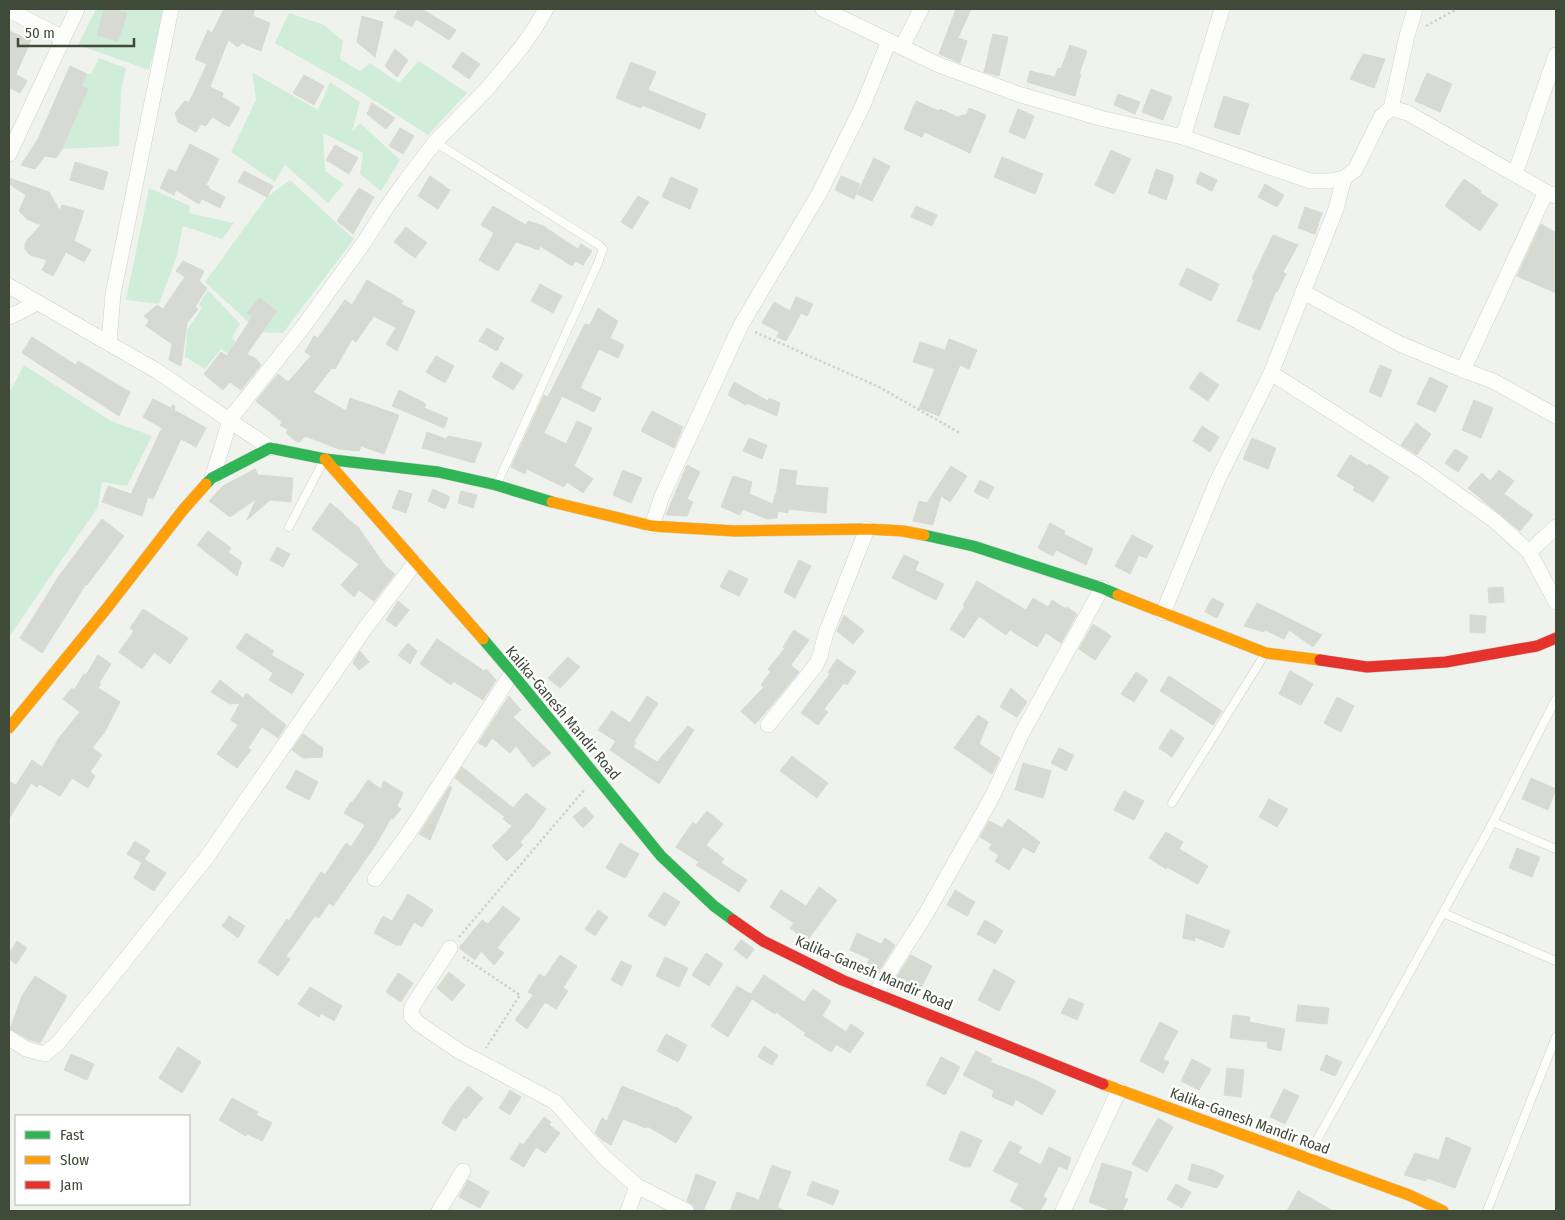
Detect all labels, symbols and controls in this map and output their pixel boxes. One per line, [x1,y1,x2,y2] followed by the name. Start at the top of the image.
[18,15,134,47] scale bar
[25,24,55,42] text: 50 m
[502,642,624,784] street label: Kalika-Ganesh Mandir Road
[793,932,955,1014] street label: Kalika-Ganesh Mandir Road
[1168,1084,1332,1158] street label: Kalika-Ganesh Mandir Road
[15,1115,190,1205] legend
[60,1126,84,1144] text: Fast
[60,1151,89,1169] text: Slow
[60,1176,83,1194] text: Jam

